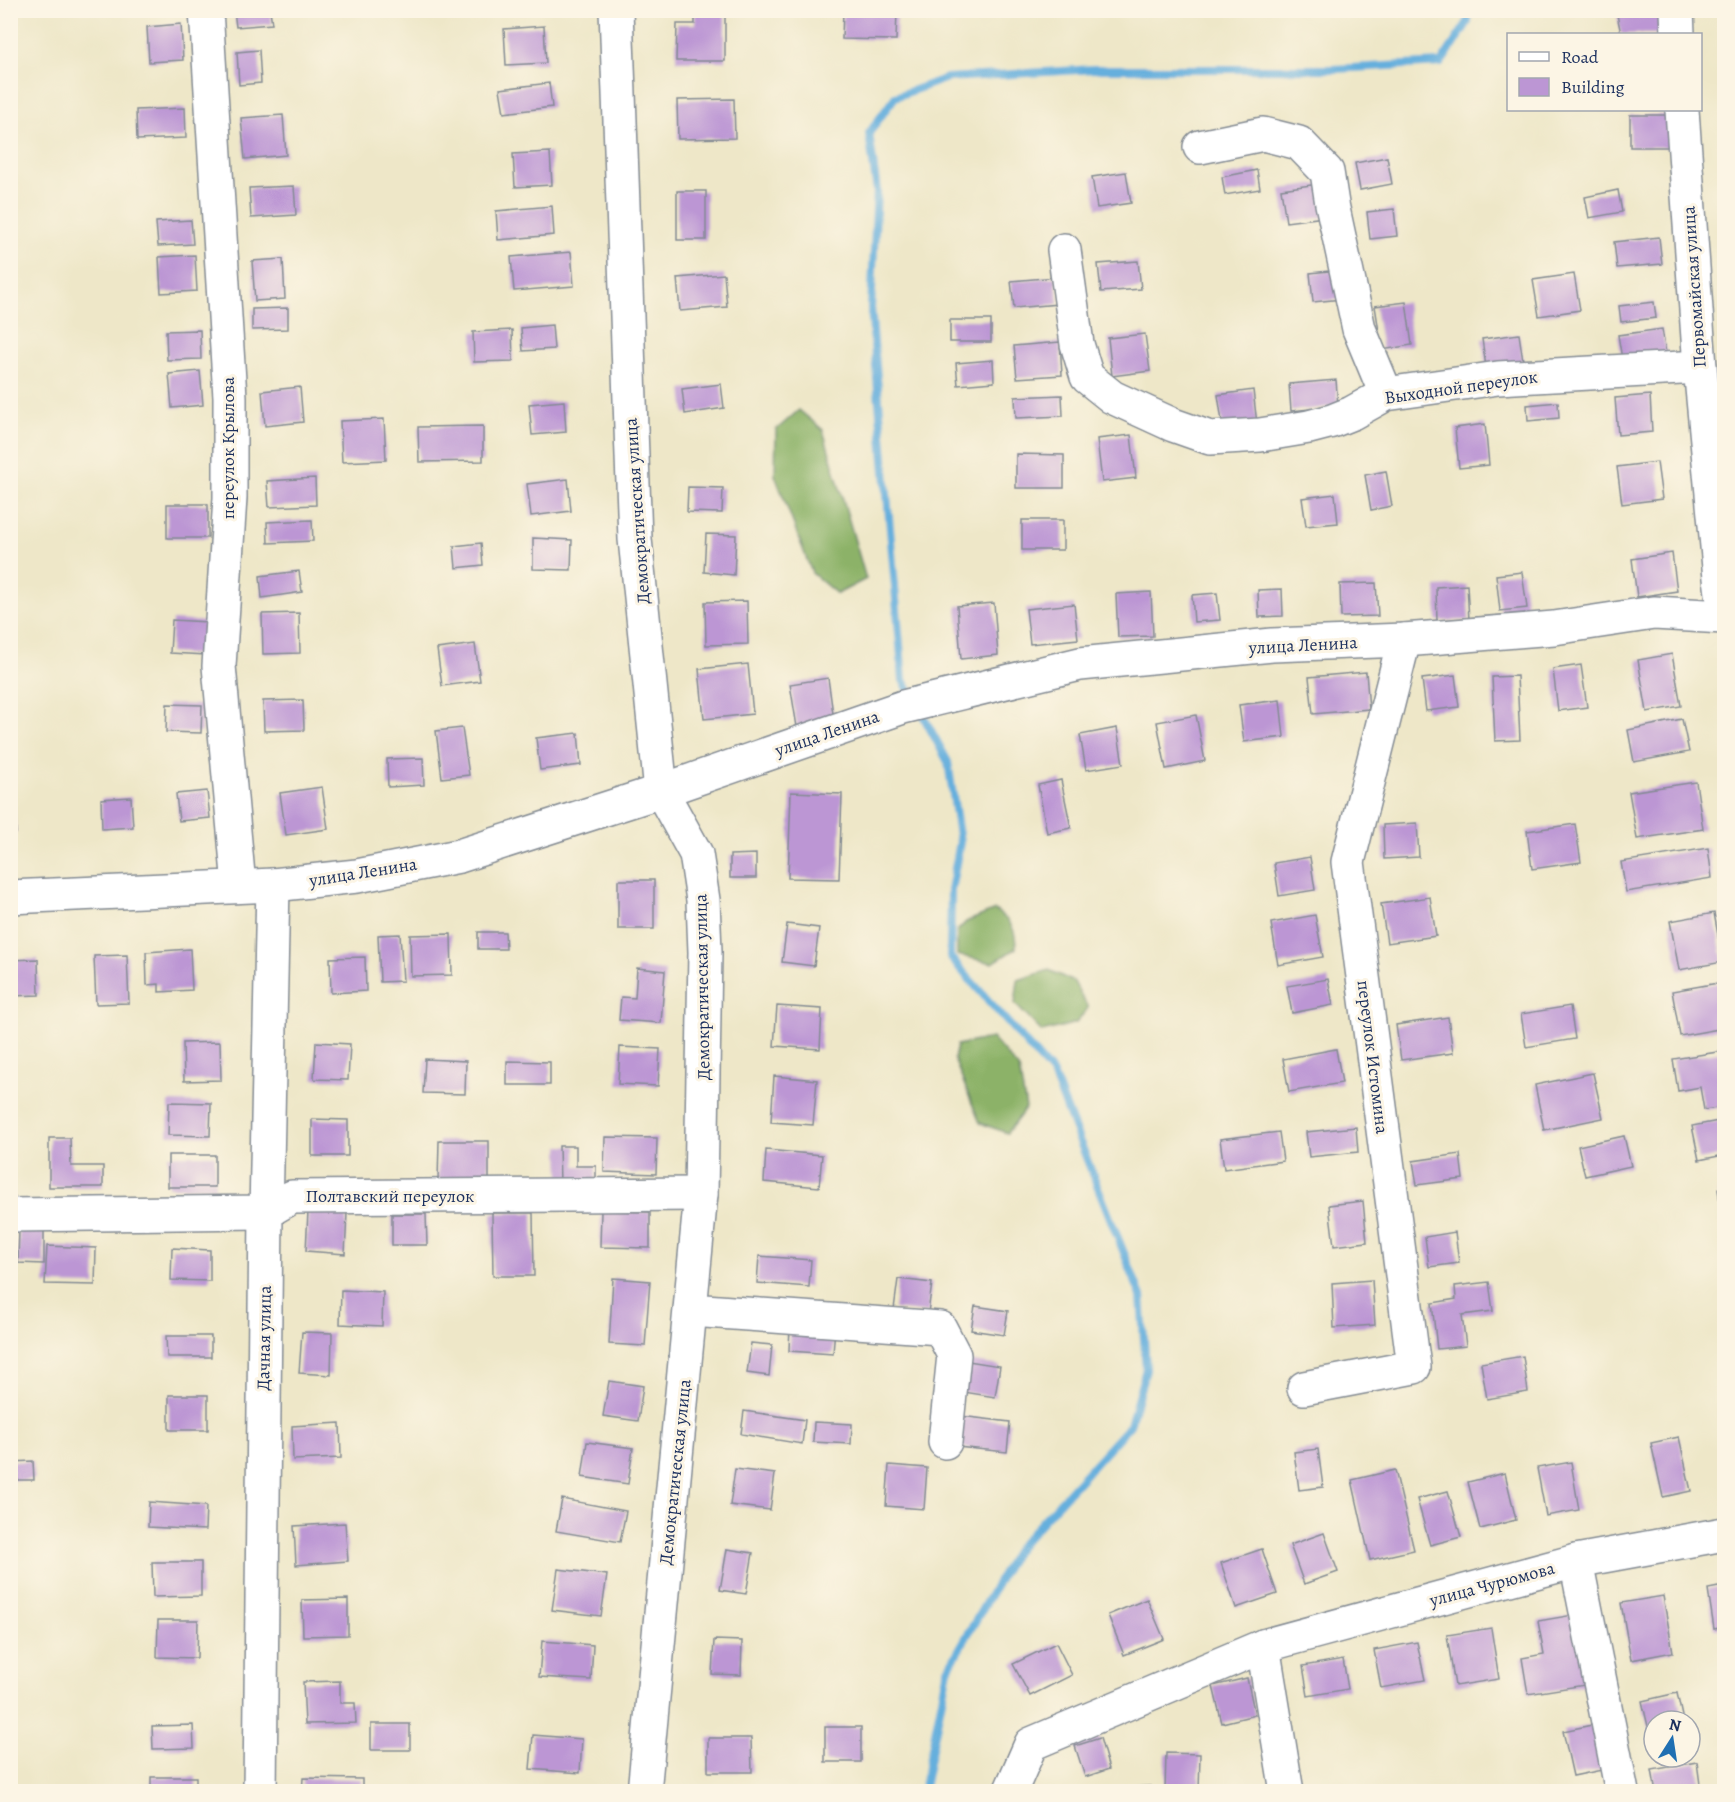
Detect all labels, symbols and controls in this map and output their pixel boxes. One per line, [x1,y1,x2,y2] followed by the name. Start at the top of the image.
[1507,33,1702,111] legend
[1561,45,1599,69] text: Road
[1561,75,1625,99] text: Building
[1676,205,1712,369] street label: Первомайская улица
[1383,364,1539,410] street label: Выходной переулок
[216,376,240,519] street label: переулок Крылова
[618,416,655,605] street label: Демократическая улица
[1247,630,1359,660] street label: улица Ленина
[771,704,883,762] street label: улица Ленина
[306,852,419,893] street label: улица Ленина
[688,893,716,1081] street label: Демократическая улица
[1352,979,1394,1136] street label: переулок Истомина
[306,1184,474,1208] street label: Полтавский переулок
[251,1284,277,1391] street label: Дачная улица
[653,1377,697,1566] street label: Демократическая улица
[1426,1556,1558,1612] street label: улица Чурюмова
[1642,1709,1702,1769] north arrow
[1667,1713,1683,1737] text: N

